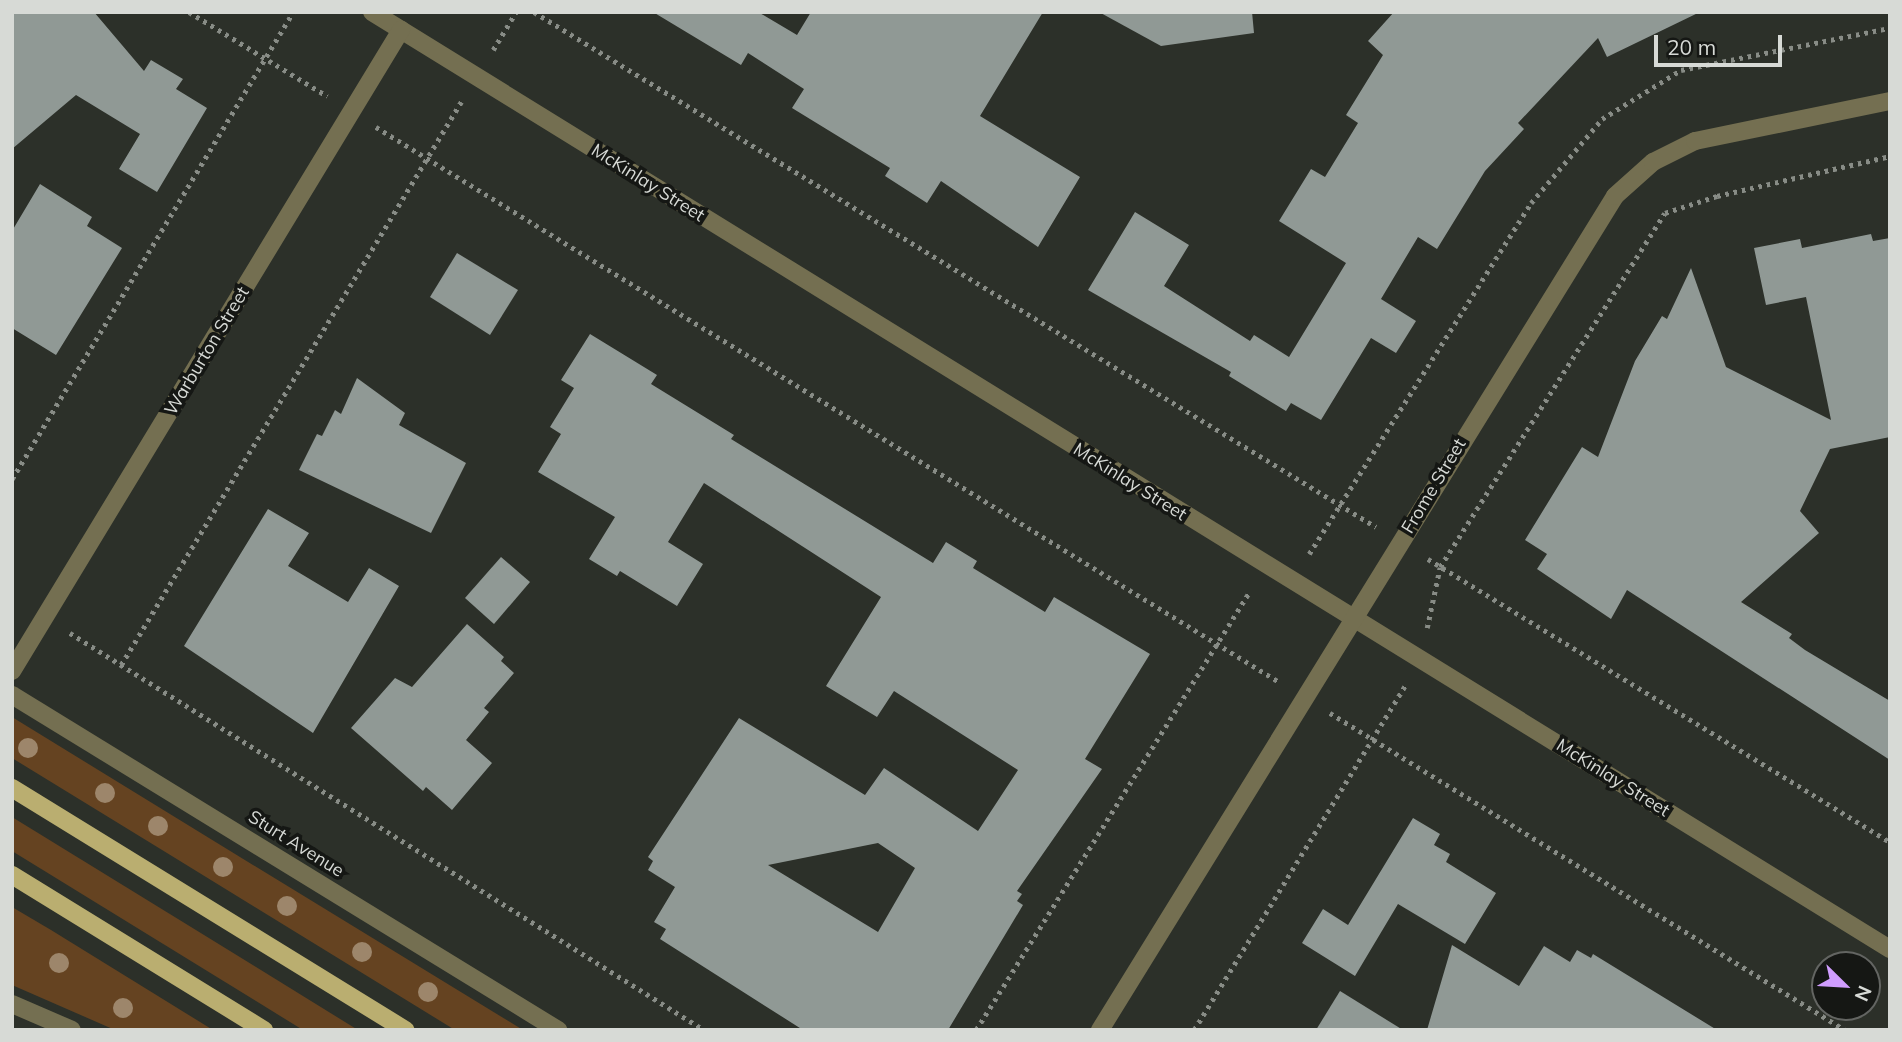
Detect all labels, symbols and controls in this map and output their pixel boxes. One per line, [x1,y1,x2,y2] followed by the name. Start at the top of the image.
[1657,21,1785,65] scale bar
[1667,34,1716,60] text: 20 m
[587,139,709,227] street label: McKinlay Street
[160,283,254,419] street label: Warburton Street
[1397,435,1471,537] street label: Frome Street
[1069,438,1191,526] street label: McKinlay Street
[1552,734,1674,822] street label: McKinlay Street
[244,806,348,882] street label: Sturt Avenue
[1811,951,1881,1021] north arrow
[1849,982,1877,1005] text: N

